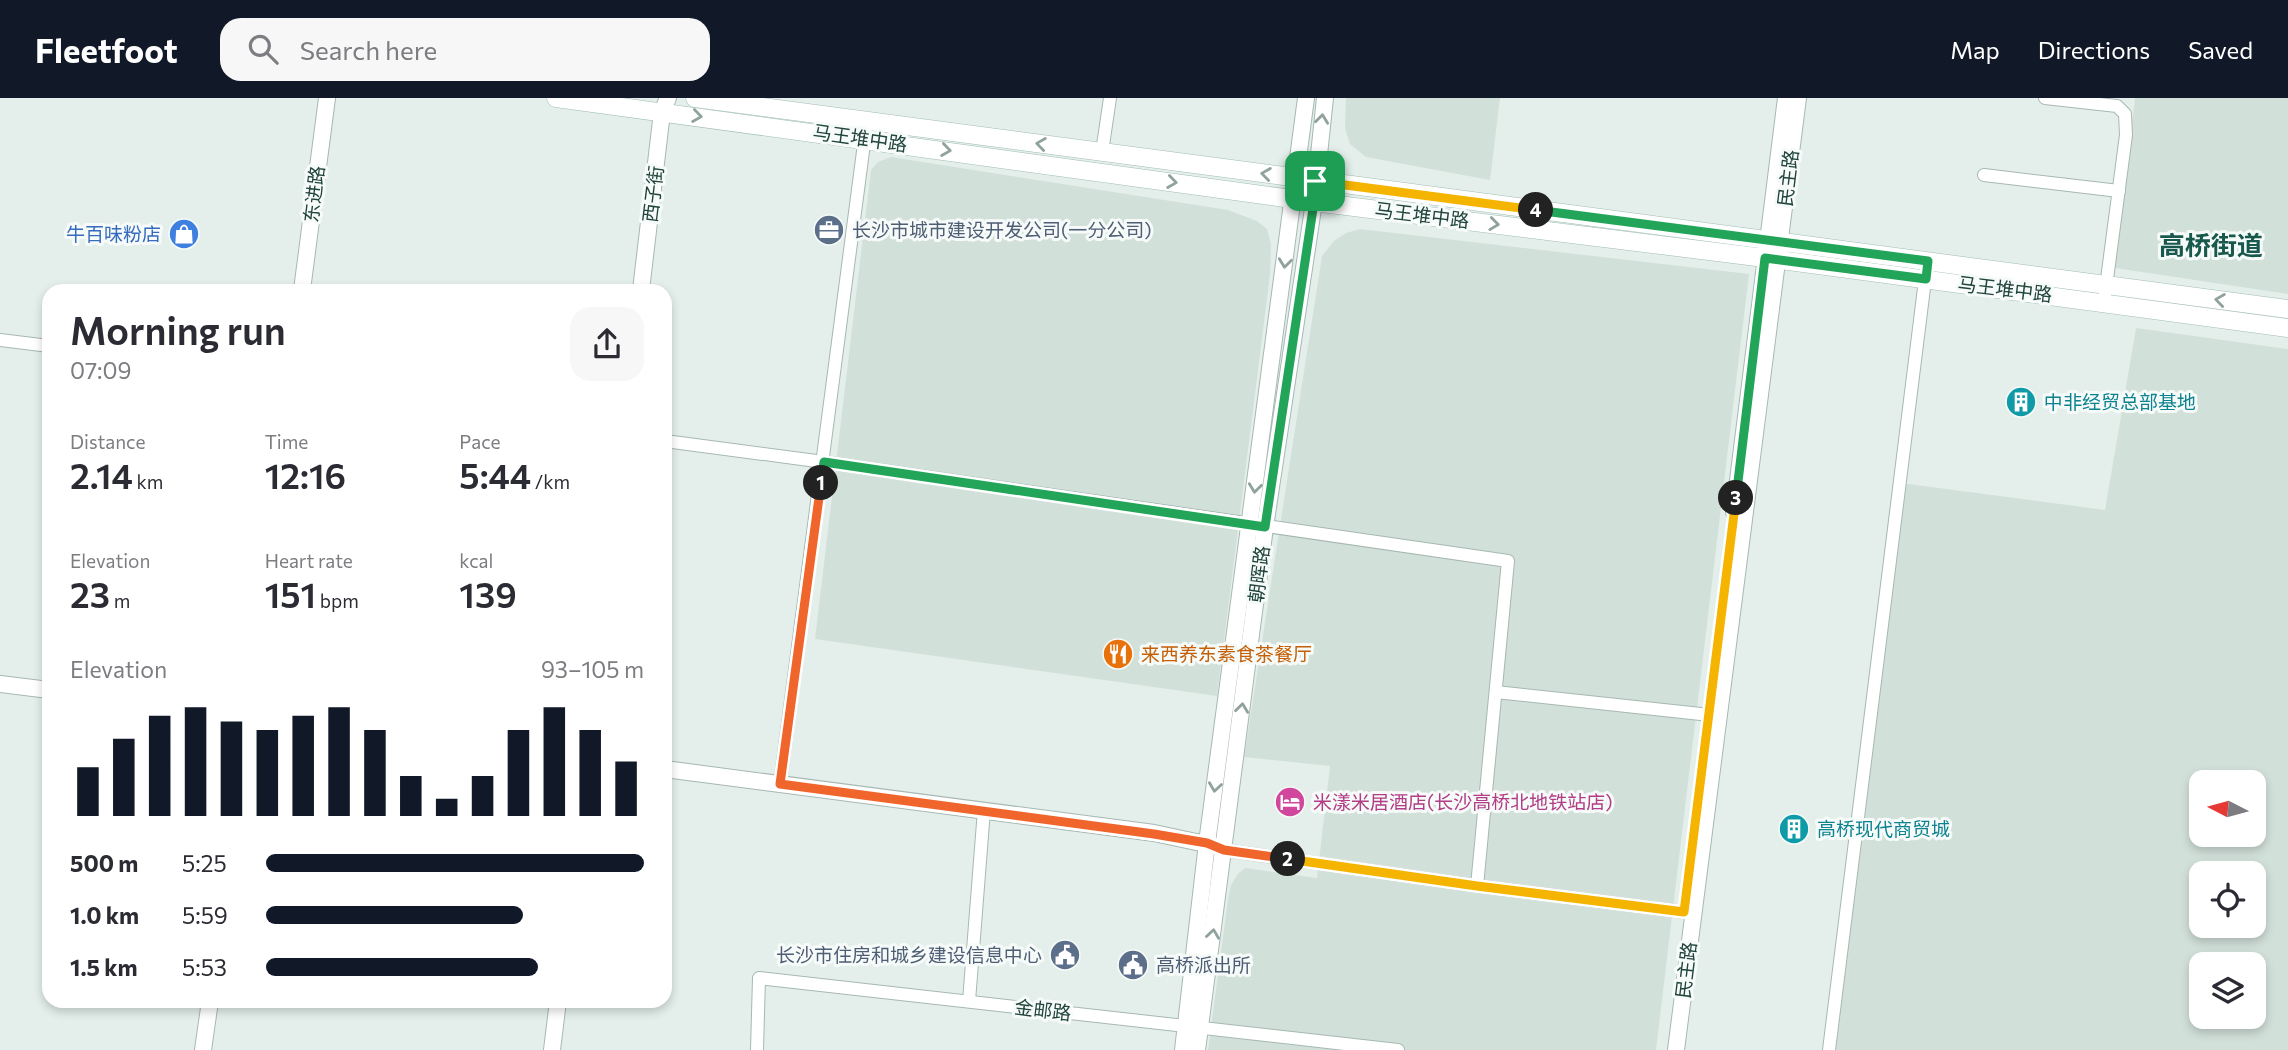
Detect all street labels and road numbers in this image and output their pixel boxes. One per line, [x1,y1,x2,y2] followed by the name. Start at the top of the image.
[811,120,909,156] street label: 马王堆中路
[1773,148,1802,208] street label: 民主路
[299,164,328,224] street label: 东进路
[638,164,667,224] street label: 西子街
[1374,197,1471,232] street label: 马王堆中路
[1957,271,2054,306] street label: 马王堆中路
[1244,544,1273,604] street label: 朝晖路
[1671,940,1700,1000] street label: 民主路
[1013,995,1073,1024] street label: 金邮路

